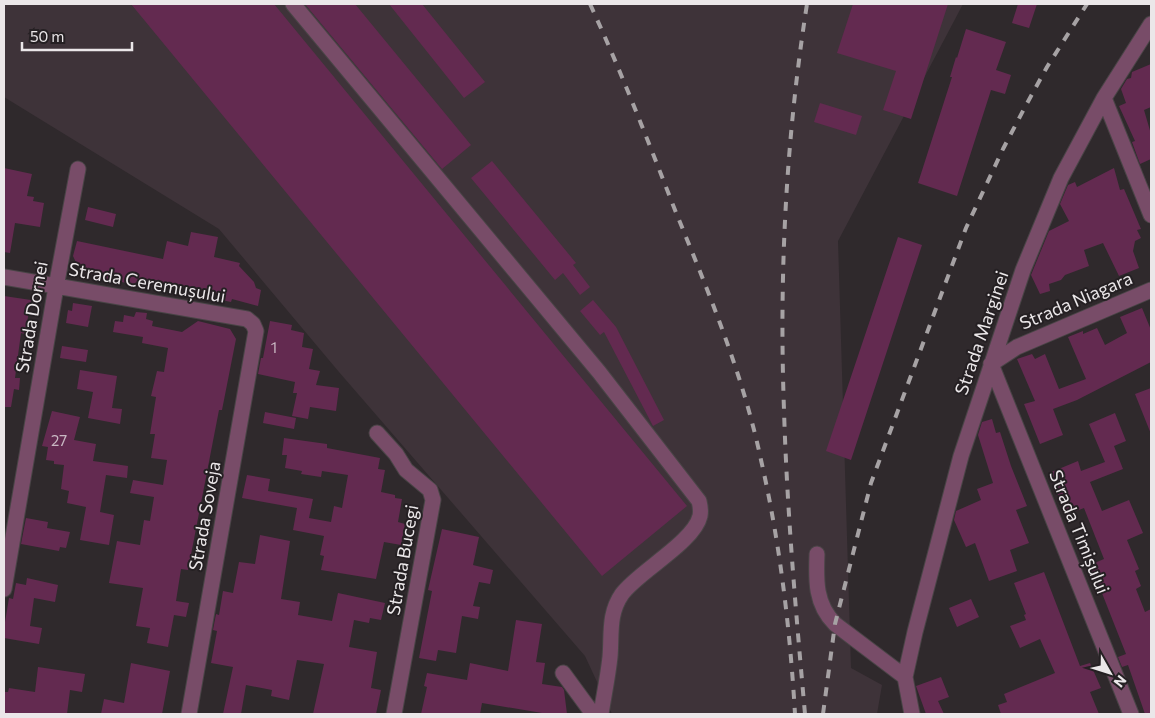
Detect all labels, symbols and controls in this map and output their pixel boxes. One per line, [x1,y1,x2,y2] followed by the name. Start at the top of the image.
[22,20,132,52] scale bar
[30,27,64,45] text: 50 m
[67,257,227,308] street label: Strada Ceremușului
[10,259,52,374] street label: Strada Dornei
[1016,266,1135,334] street label: Strada Niagara
[950,268,1013,398] street label: Strada Marginei
[271,338,277,356] house number: 1
[51,431,67,449] house number: 27
[184,459,224,572] street label: Strada Soveja
[1044,467,1115,597] street label: Strada Timișului
[381,503,423,617] street label: Strada Bucegi
[1085,648,1135,698] north arrow
[1111,672,1130,691] text: N

